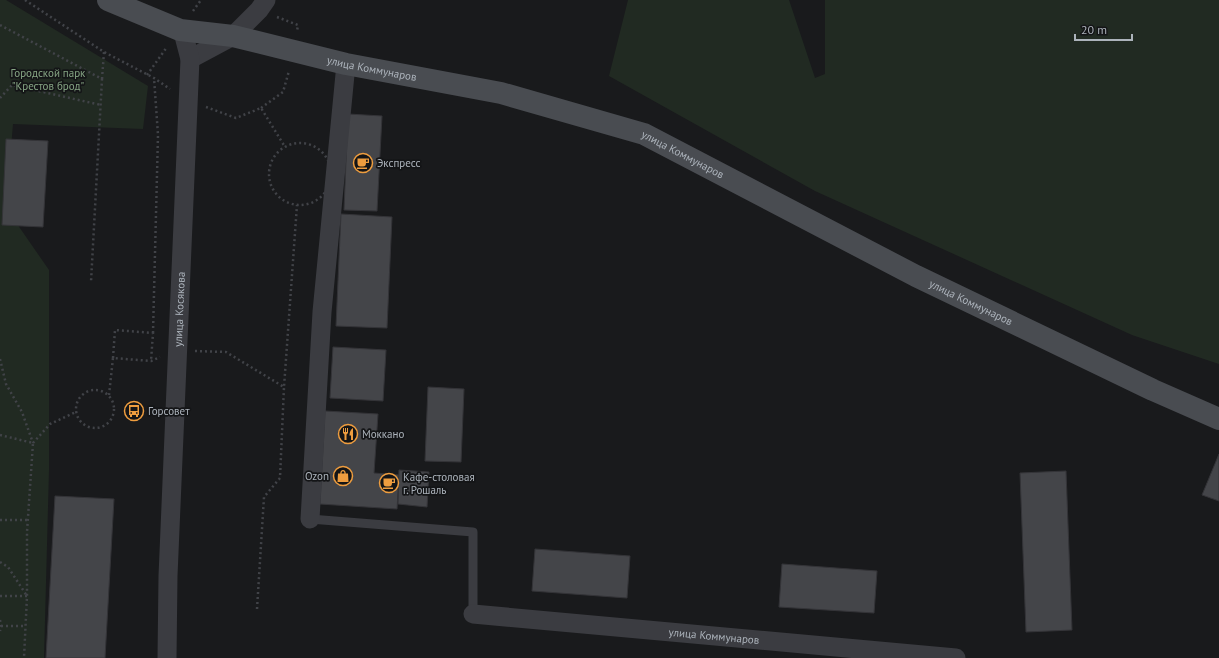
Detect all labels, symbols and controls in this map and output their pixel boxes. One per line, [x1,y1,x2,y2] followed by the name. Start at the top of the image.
[1075,16,1132,42] scale bar
[1081,22,1107,37] text: 20 m
[326,53,418,84] street label: улица Коммунаров
[11,66,86,93] park label: Городской парк "Крестов брод"
[639,127,726,182] street label: улица Коммунаров
[352,152,374,174] cafe icon: Экспресс
[377,156,420,170] place label: Экспресс
[171,271,188,347] street label: улица Косякова
[927,276,1015,328] street label: улица Коммунаров
[123,400,145,422] bus stop icon: Горсовет
[148,404,190,418] place label: Горсовет
[337,423,359,445] restaurant icon: Моккано
[362,427,405,441] place label: Моккано
[332,465,354,487] shop icon: Ozon
[305,469,329,483] place label: Ozon
[403,470,475,497] place label: Кафе-столовая г. Рошаль
[378,472,400,494] cafe icon: Кафе-столовая г. Рошаль
[668,625,760,647] street label: улица Коммунаров

